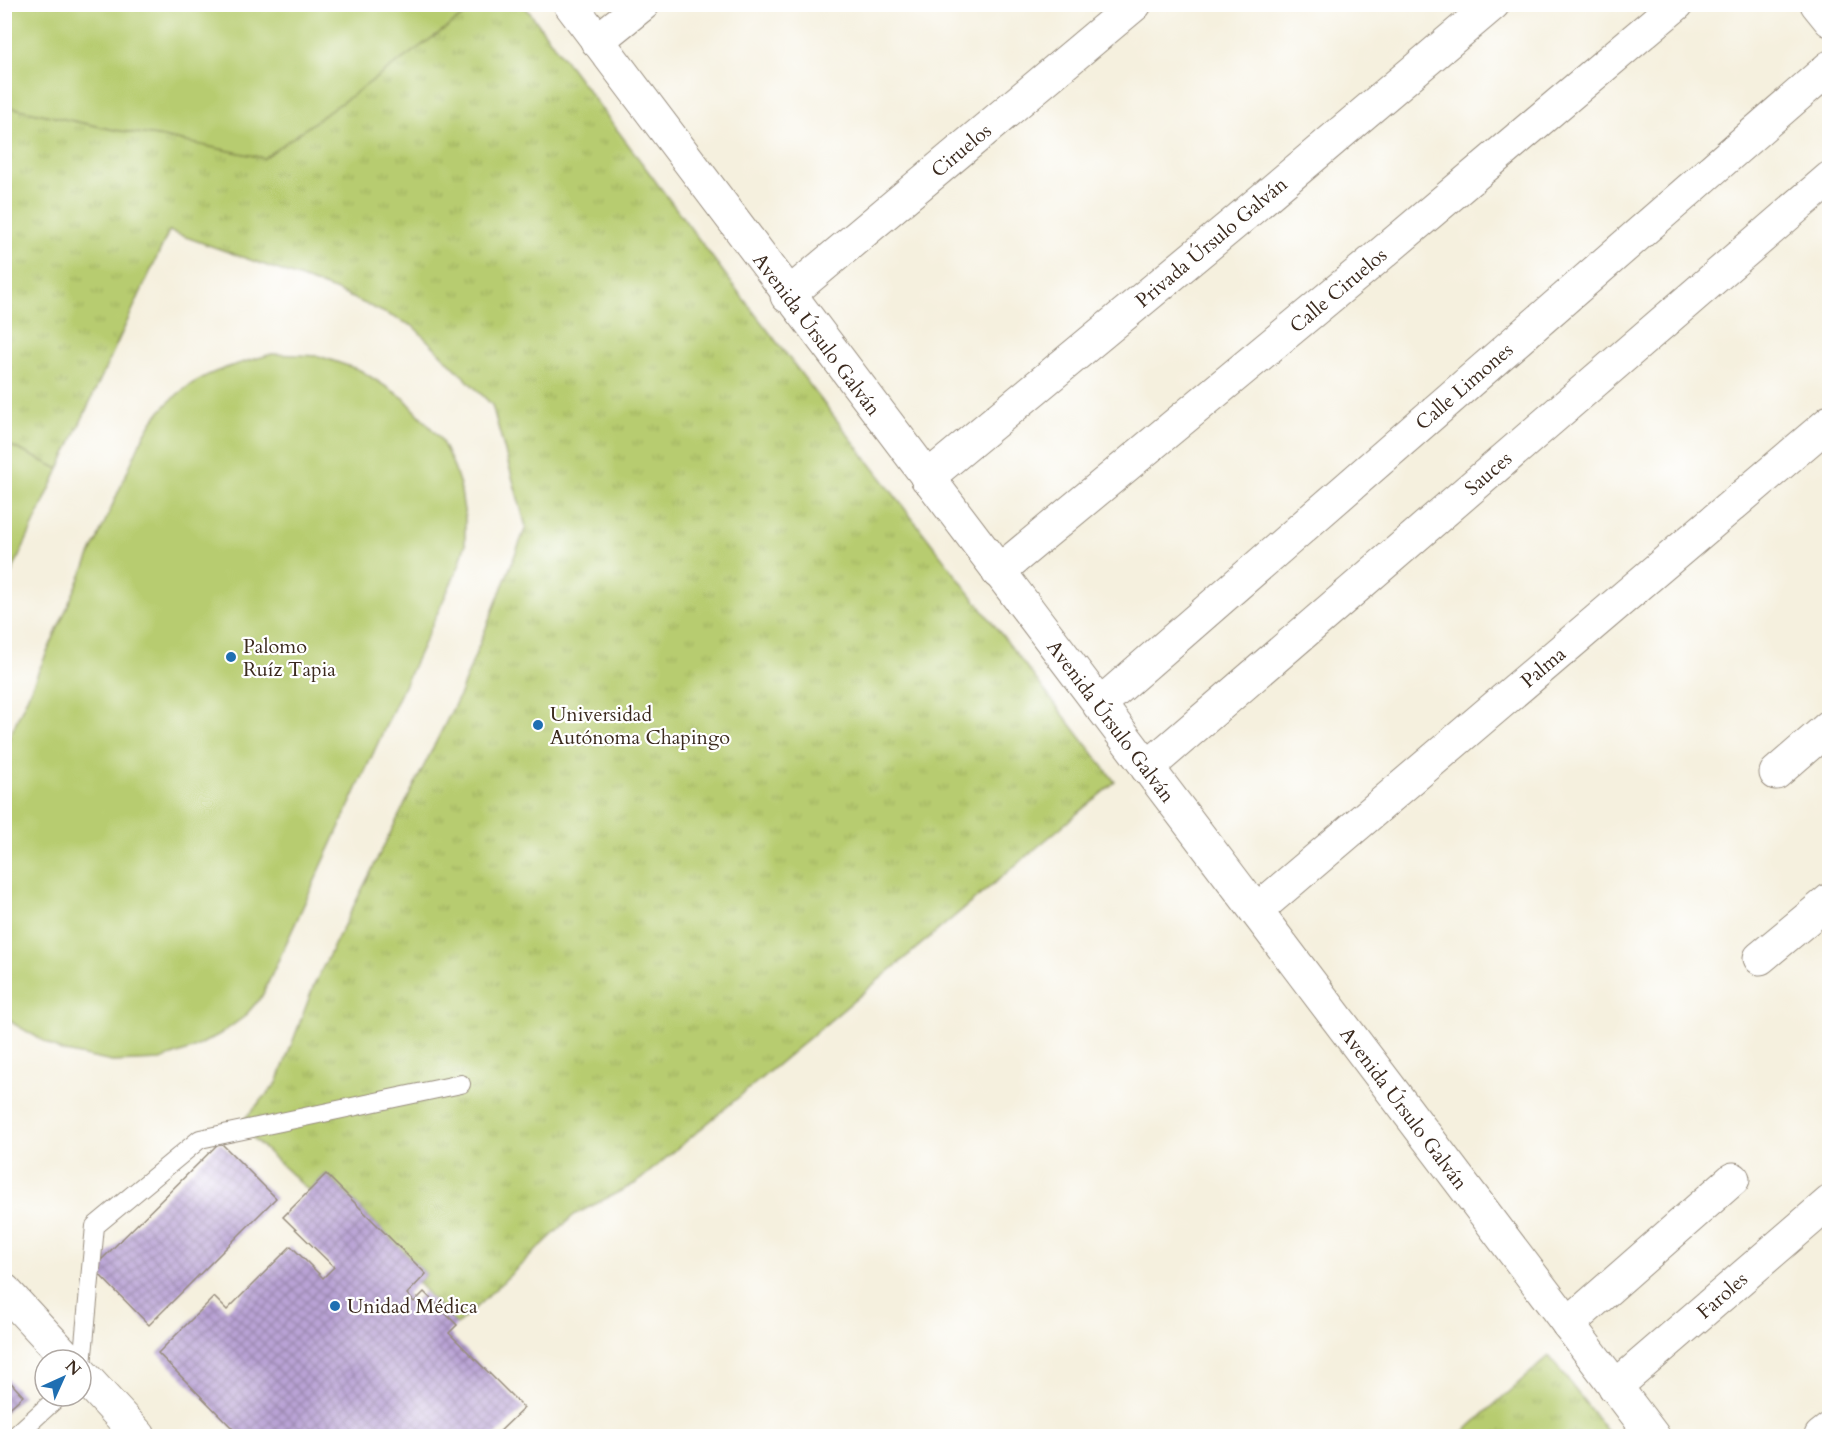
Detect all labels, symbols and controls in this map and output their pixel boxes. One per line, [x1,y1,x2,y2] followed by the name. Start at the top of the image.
[926,117,997,183] street label: Ciruelos
[1130,170,1293,314] street label: Privada Úrsulo Galván
[1284,242,1393,339] street label: Calle Ciruelos
[746,247,887,422] street label: Avenida Úrsulo Galván
[1410,336,1519,436] street label: Calle Limones
[1459,445,1518,501] street label: Sauces
[243,633,336,683] place label: Palomo Ruíz Tapia
[1040,634,1181,809] street label: Avenida Úrsulo Galván
[1515,640,1572,694] street label: Palma
[224,650,238,664] marker: Palomo Ruíz Tapia
[550,701,730,751] place label: Universidad Autónoma Chapingo
[531,718,545,732] marker: Universidad Autónoma Chapingo
[1333,1021,1474,1196] street label: Avenida Úrsulo Galván
[1691,1266,1753,1325] street label: Faroles
[347,1293,478,1320] place label: Unidad Médica
[328,1299,342,1313] marker: Unidad Médica
[33,1348,93,1408] north arrow
[60,1355,86,1381] text: N

